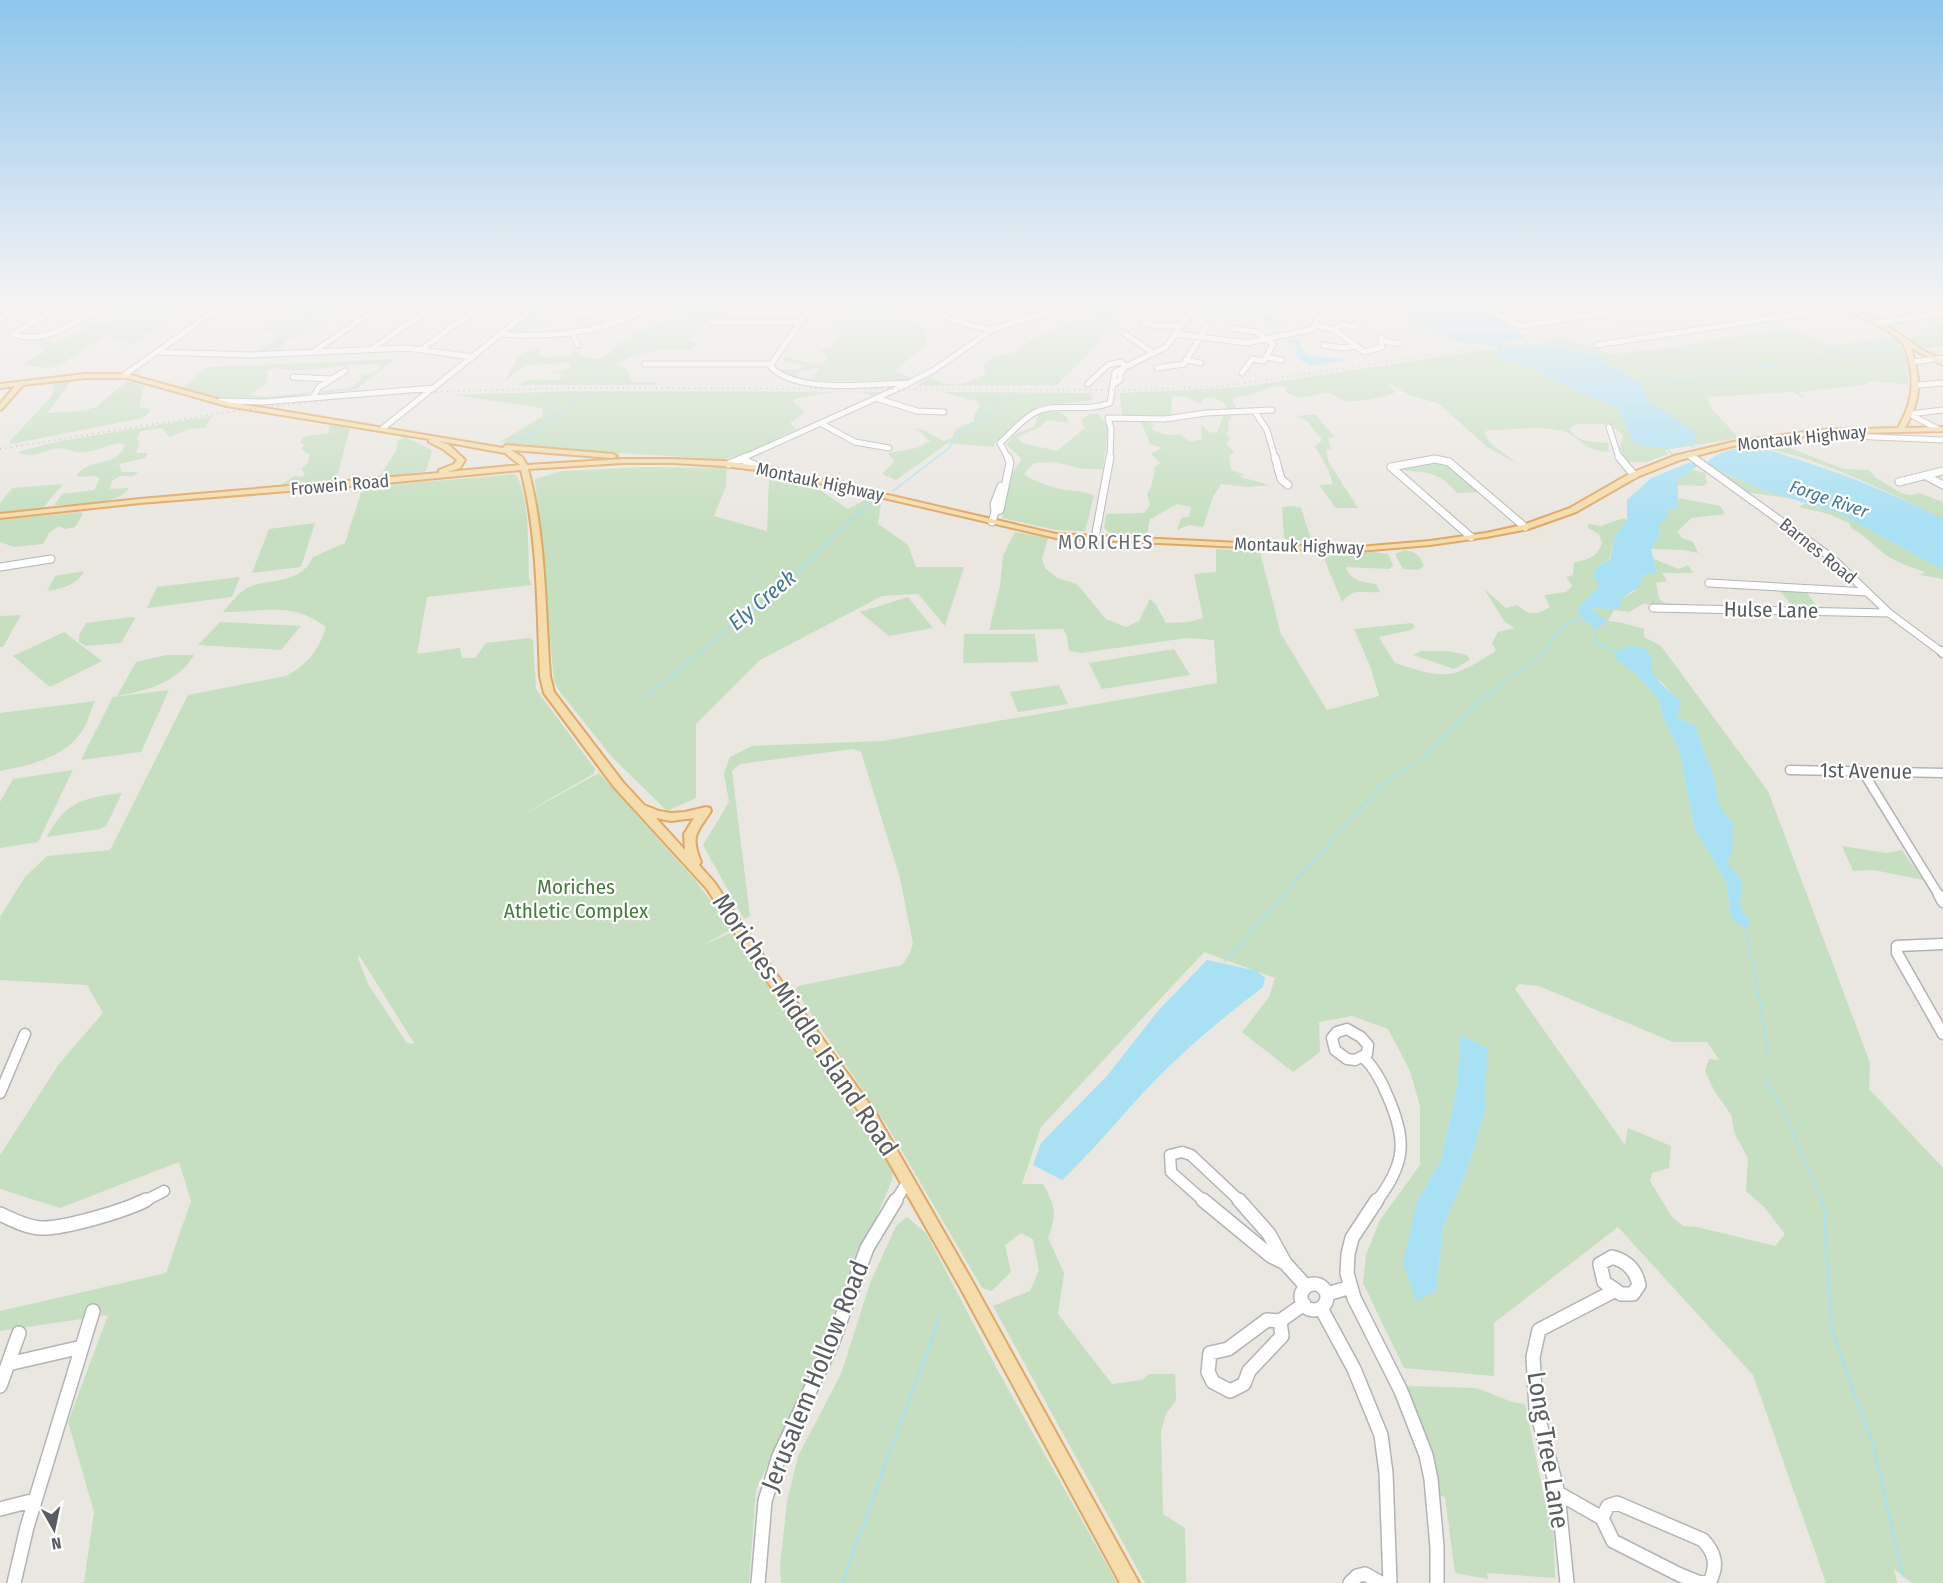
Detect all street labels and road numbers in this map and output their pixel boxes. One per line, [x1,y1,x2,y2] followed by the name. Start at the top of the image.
[1736,420,1868,456] street label: Montauk Highway
[754,458,886,506] street label: Montauk Highway
[290,470,390,500] street label: Frowein Road
[1775,513,1861,589] street label: Barnes Road
[1234,533,1364,559] street label: Montauk Highway
[1724,596,1818,624] street label: Hulse Lane
[1820,757,1912,785] street label: 1st Avenue
[706,888,904,1162] street label: Moriches-Middle Island Road
[755,1256,875,1496] street label: Jerusalem Hollow Road
[1520,1369,1576,1531] street label: Long Tree Lane

